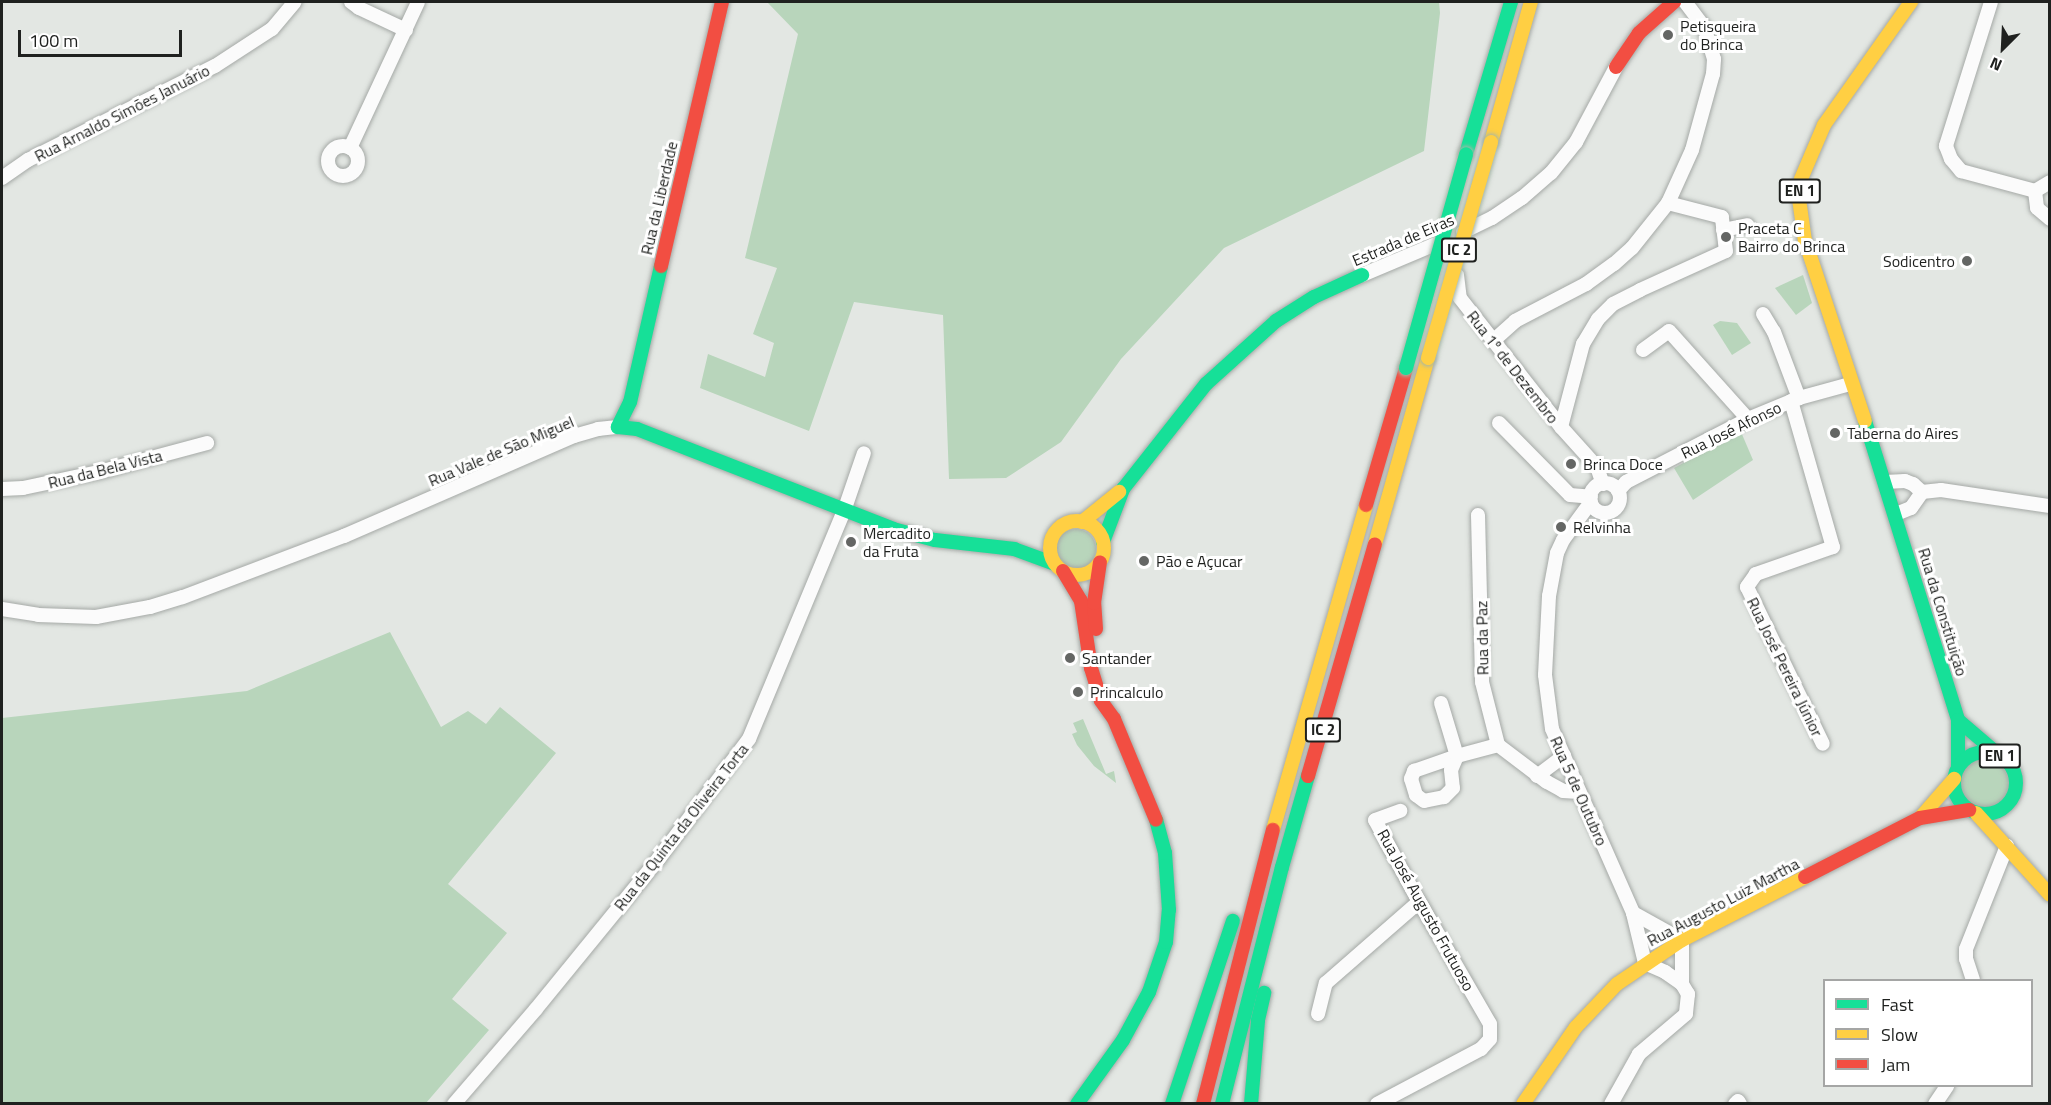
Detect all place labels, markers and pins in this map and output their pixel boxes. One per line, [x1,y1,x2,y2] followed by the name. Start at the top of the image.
[1680,16,1756,54] place label: Petisqueira do Brinca
[1661,28,1675,42] marker: Petisqueira do Brinca
[1738,218,1845,256] place label: Praceta C Bairro do Brinca
[1719,230,1733,244] marker: Praceta C Bairro do Brinca
[1883,251,1955,271] place label: Sodicentro
[1960,254,1974,268] marker: Sodicentro
[1847,423,1959,443] place label: Taberna do Aires
[1828,426,1842,440] marker: Taberna do Aires
[1583,454,1663,474] place label: Brinca Doce
[1564,457,1578,471] marker: Brinca Doce
[1573,517,1631,537] place label: Relvinha
[1554,520,1568,534] marker: Relvinha
[863,523,931,561] place label: Mercadito da Fruta
[844,535,858,549] marker: Mercadito da Fruta
[1156,551,1242,571] place label: Pão e Açucar
[1137,554,1151,568] marker: Pão e Açucar
[1082,648,1152,668] place label: Santander
[1063,651,1077,665] marker: Santander
[1090,682,1163,702] place label: Princalculo
[1071,685,1085,699] marker: Princalculo

